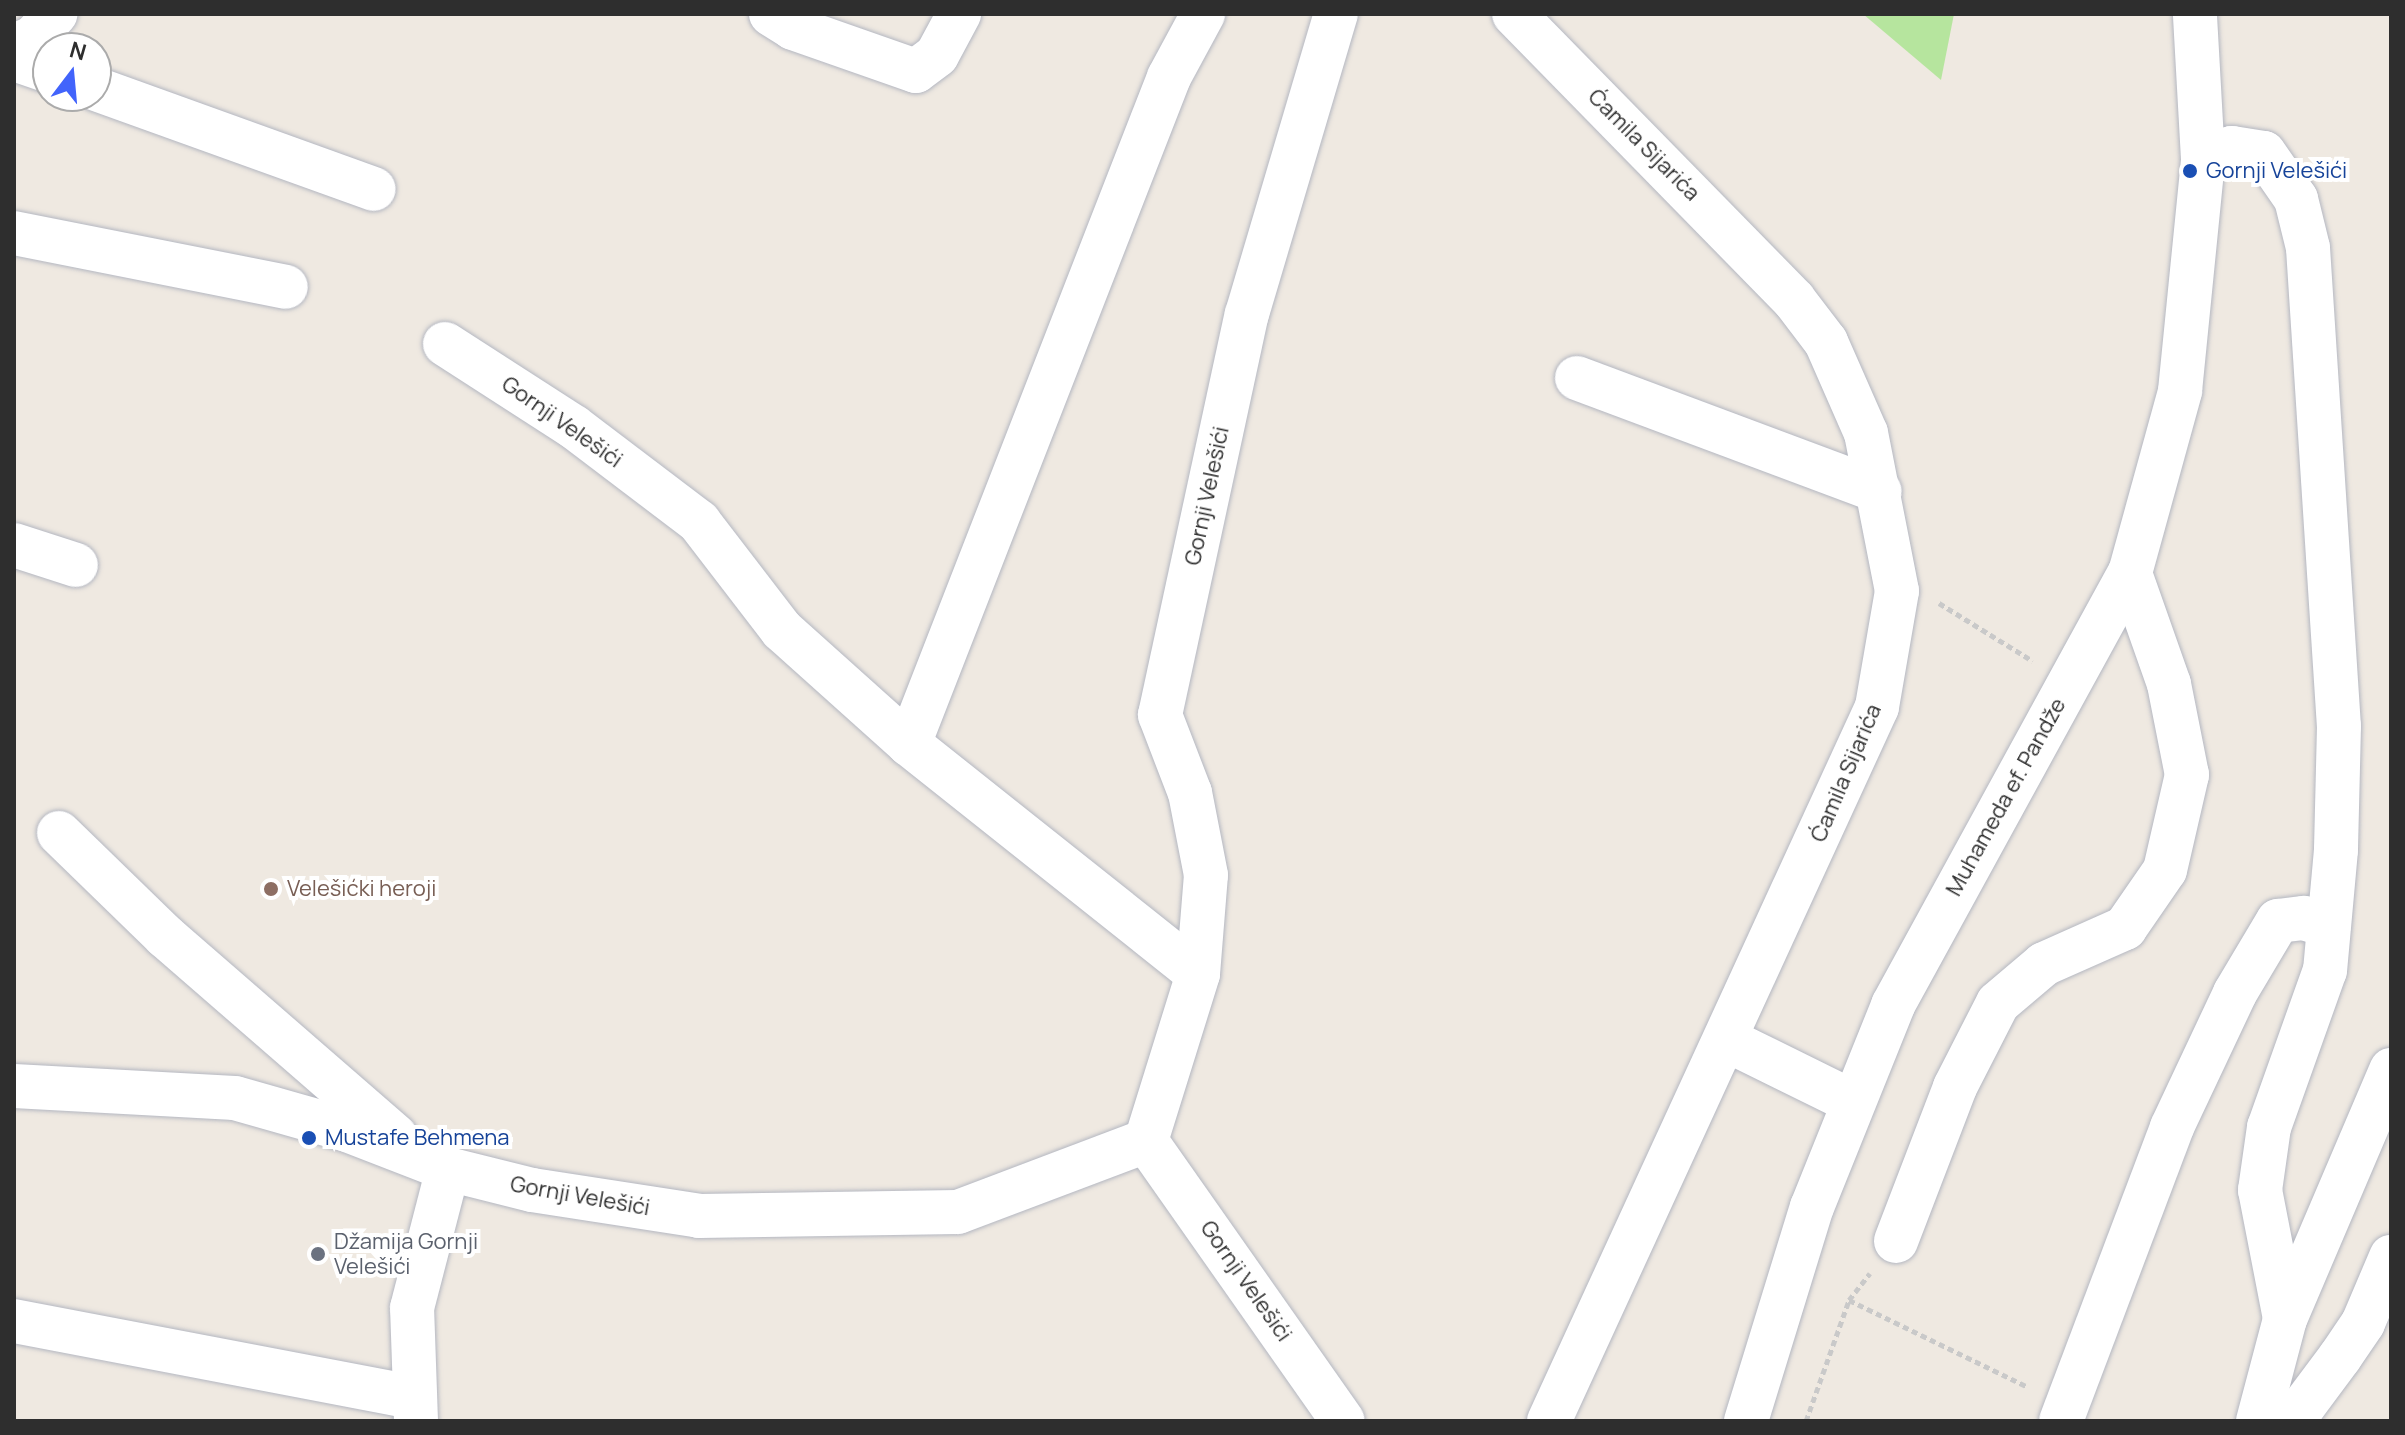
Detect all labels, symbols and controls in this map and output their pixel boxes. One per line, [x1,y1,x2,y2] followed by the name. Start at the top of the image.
[32,32,112,112] north arrow
[66,34,90,67] text: N
[1583,84,1705,206] street label: Ćamila Sijarića
[2206,158,2347,184] place label: Gornji Velešići
[2181,162,2199,180] marker: Gornji Velešići
[497,371,627,473] street label: Gornji Velešići
[1179,424,1235,568] street label: Gornji Velešići
[1941,693,2071,901] street label: Muhameda ef. Pandže
[1805,700,1887,846] street label: Ćamila Sijarića
[287,876,436,902] place label: Velešićki heroji
[262,880,280,898] marker: Velešićki heroji
[325,1125,510,1151] place label: Mustafe Behmena
[300,1129,318,1147] marker: Mustafe Behmena
[508,1171,652,1221] street label: Gornji Velešići
[1195,1216,1297,1346] street label: Gornji Velešići
[334,1228,478,1280] place label: Džamija Gornji Velešići
[309,1245,327,1263] marker: Džamija Gornji Velešići

